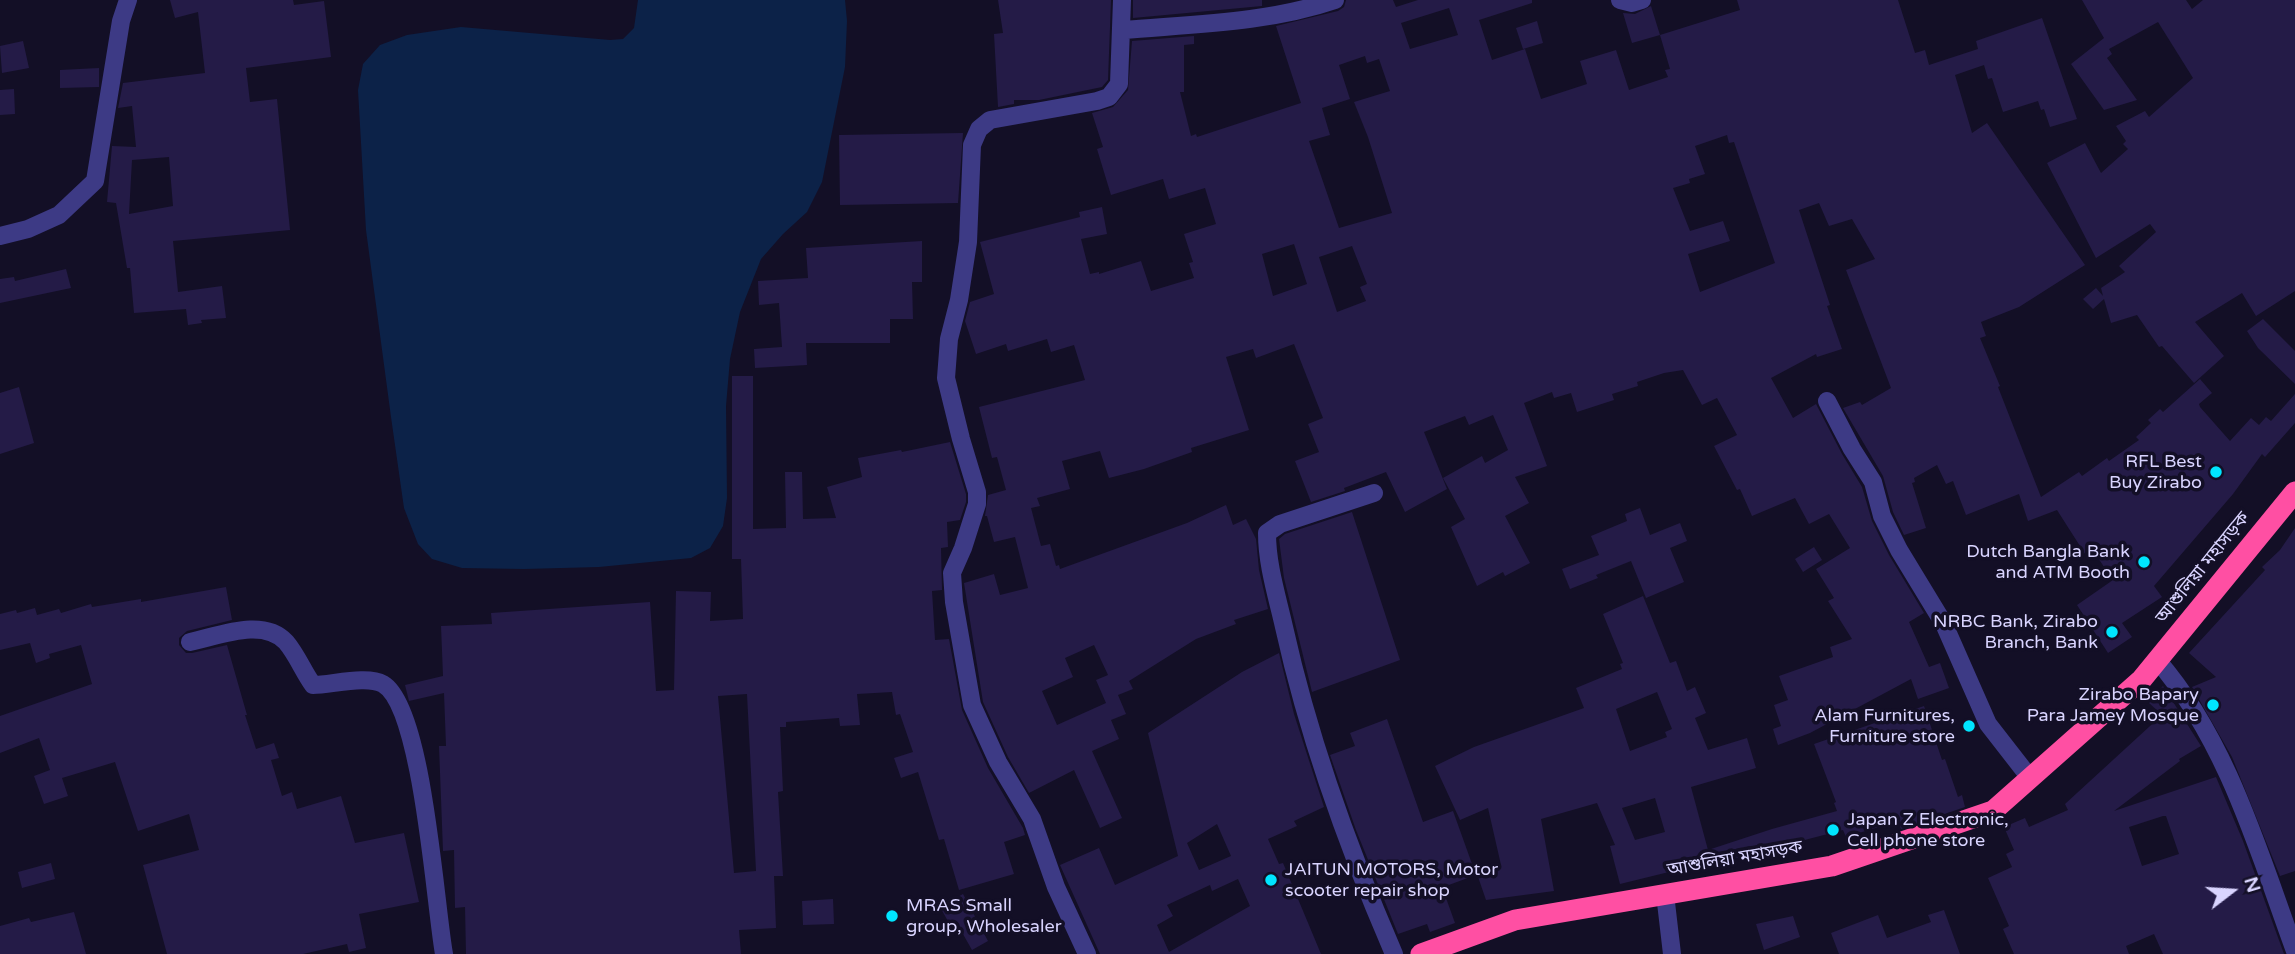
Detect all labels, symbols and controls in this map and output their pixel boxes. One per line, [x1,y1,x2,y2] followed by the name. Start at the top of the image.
[2109,451,2202,494] place label: RFL Best Buy Zirabo
[2208,464,2224,480] marker: RFL Best Buy Zirabo
[2151,508,2255,628] street label: আশুলিয়া মহাসড়ক
[1966,541,2130,584] place label: Dutch Bangla Bank and ATM Booth
[2136,554,2152,570] marker: Dutch Bangla Bank and ATM Booth
[1933,611,2098,654] place label: NRBC Bank, Zirabo Branch, Bank
[2104,624,2120,640] marker: NRBC Bank, Zirabo Branch, Bank
[2027,684,2199,726] place label: Zirabo Bapary Para Jamey Mosque
[2205,697,2221,713] marker: Zirabo Bapary Para Jamey Mosque
[1814,705,1955,748] place label: Alam Furnitures, Furniture store
[1961,718,1977,734] marker: Alam Furnitures, Furniture store
[1847,809,2009,852] place label: Japan Z Electronic, Cell phone store
[1825,822,1841,838] marker: Japan Z Electronic, Cell phone store
[1666,836,1804,882] street label: আশুলিয়া মহাসড়ক
[2197,856,2267,926] north arrow
[1285,859,1498,902] place label: JAITUN MOTORS, Motor scooter repair shop
[1263,872,1279,888] marker: JAITUN MOTORS, Motor scooter repair shop
[2239,874,2265,895] text: N
[906,895,1062,937] place label: MRAS Small group, Wholesaler
[884,908,900,924] marker: MRAS Small group, Wholesaler

